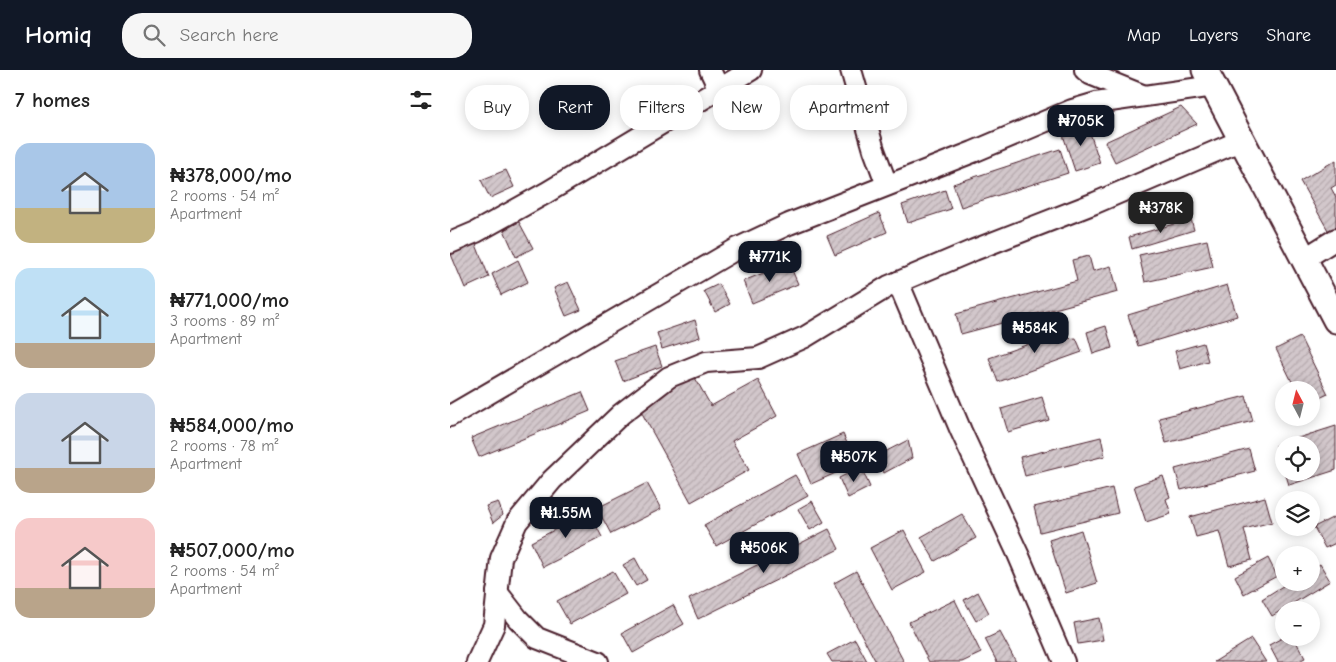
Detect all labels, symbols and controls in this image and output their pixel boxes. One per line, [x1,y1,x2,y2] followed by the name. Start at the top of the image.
[122,13,472,58] search box
[25,21,92,49] text: Homiq
[140,21,168,49] icon: search
[180,24,279,46] text: Search here
[1127,25,1161,46] text: Map
[1189,25,1238,46] text: Layers
[1266,25,1311,46] text: Share
[465,85,529,130] chip: Buy
[539,85,610,130] chip: Rent
[620,85,703,130] chip: Filters
[713,85,780,130] chip: New
[790,85,907,130] chip: Apartment
[407,86,435,114] icon: filters
[15,88,90,112] text: 7 homes
[1046,104,1116,147] pin: ₦705K
[1058,112,1104,130] text: ₦705K
[55,163,115,223] icon: home
[170,163,292,187] text: ₦378,000/mo
[170,187,279,205] text: 2 rooms · 54 m²
[1126,191,1196,234] pin: ₦378K
[1139,199,1183,217] text: ₦378K
[170,205,242,223] text: Apartment
[735,240,805,283] pin: ₦771K
[749,248,791,266] text: ₦771K
[55,288,115,348] icon: home
[170,288,289,312] text: ₦771,000/mo
[170,312,279,330] text: 3 rooms · 89 m²
[1000,312,1070,354] pin: ₦584K
[1013,319,1057,337] text: ₦584K
[170,330,242,348] text: Apartment
[1275,381,1320,426] north arrow
[1275,381,1320,646] map controls
[55,413,115,473] icon: home
[170,413,294,437] text: ₦584,000/mo
[1275,436,1320,481] button: locate
[170,437,278,455] text: 2 rooms · 78 m²
[819,440,889,483] pin: ₦507K
[831,448,877,466] text: ₦507K
[170,455,242,473] text: Apartment
[1275,491,1320,536] button: layers
[525,496,607,539] pin: ₦1.55M
[541,504,591,522] text: ₦1.55M
[729,532,799,574] pin: ₦506K
[55,538,115,598] icon: home
[170,538,295,562] text: ₦507,000/mo
[741,539,787,557] text: ₦506K
[1275,546,1320,591] button: +
[170,562,279,580] text: 2 rooms · 54 m²
[170,580,242,598] text: Apartment
[1275,601,1320,646] button: −

